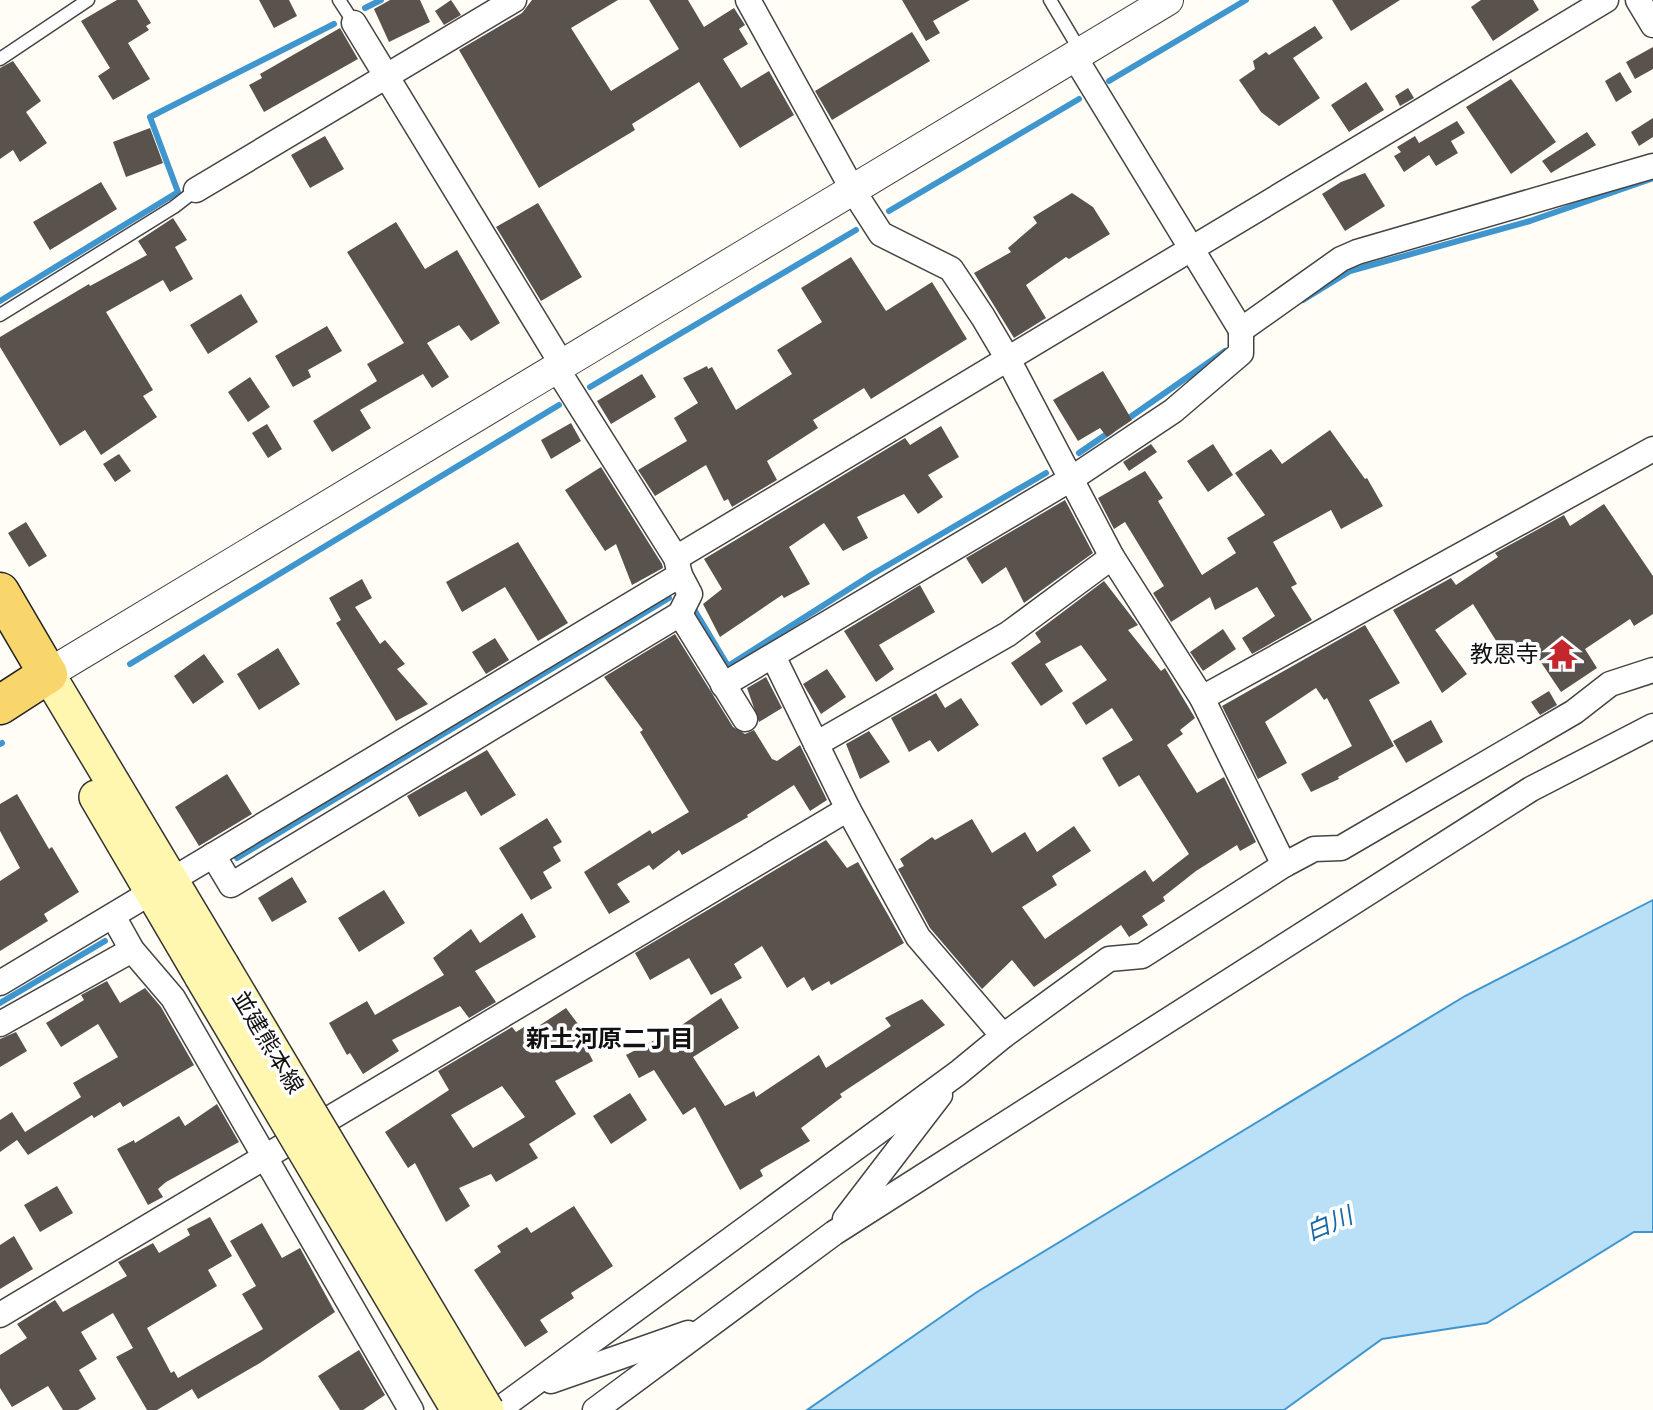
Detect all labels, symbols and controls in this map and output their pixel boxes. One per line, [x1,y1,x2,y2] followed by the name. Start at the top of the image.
[1545,637,1579,671] temple icon: 教恩寺
[1470,641,1539,668] place label: 教恩寺
[226,986,309,1098] street label: 並建熊本線
[526,1025,694,1053] district label: 新土河原二丁目
[1301,1201,1359,1246] water label: 白川

